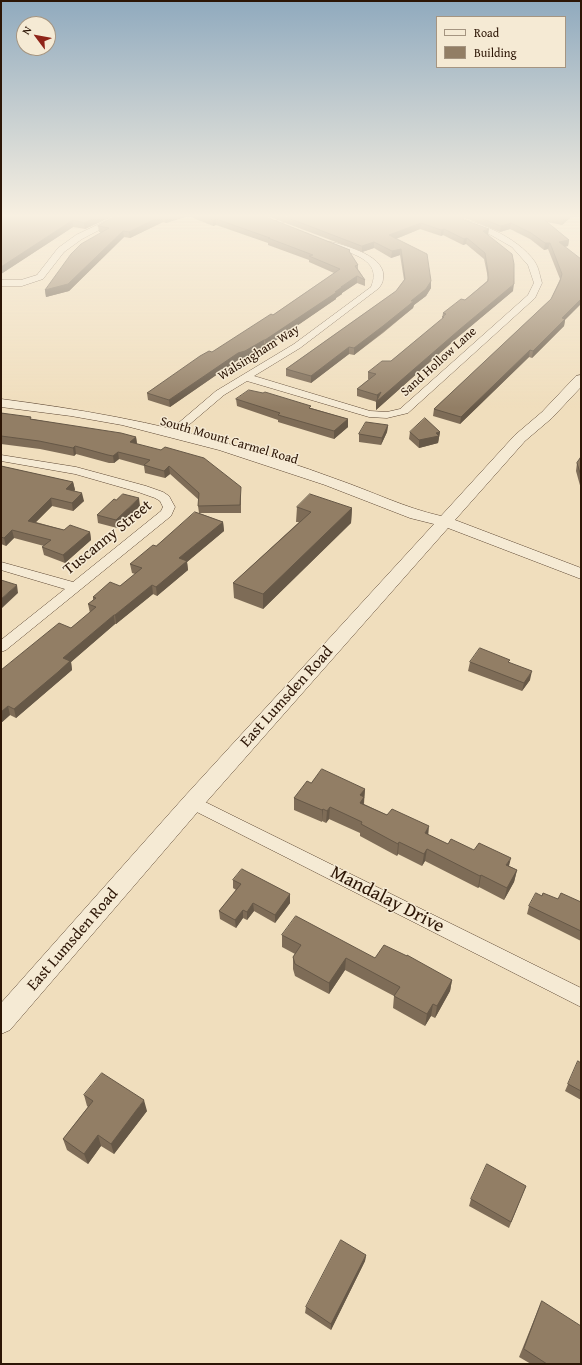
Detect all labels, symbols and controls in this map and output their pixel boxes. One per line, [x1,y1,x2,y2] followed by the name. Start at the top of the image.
[16,16,56,56] north arrow
[436,16,566,68] legend
[18,23,35,38] text: N
[474,24,499,41] text: Road
[474,44,517,61] text: Building
[215,322,303,384] street label: Walsingham Way
[398,324,480,400] street label: Sand Hollow Lane
[158,414,300,468] street label: South Mount Carmel Road
[60,496,156,580] street label: Tuscanny Street
[237,643,337,751] street label: East Lumsden Road
[326,861,448,939] street label: Mandalay Drive
[23,885,123,995] street label: East Lumsden Road

